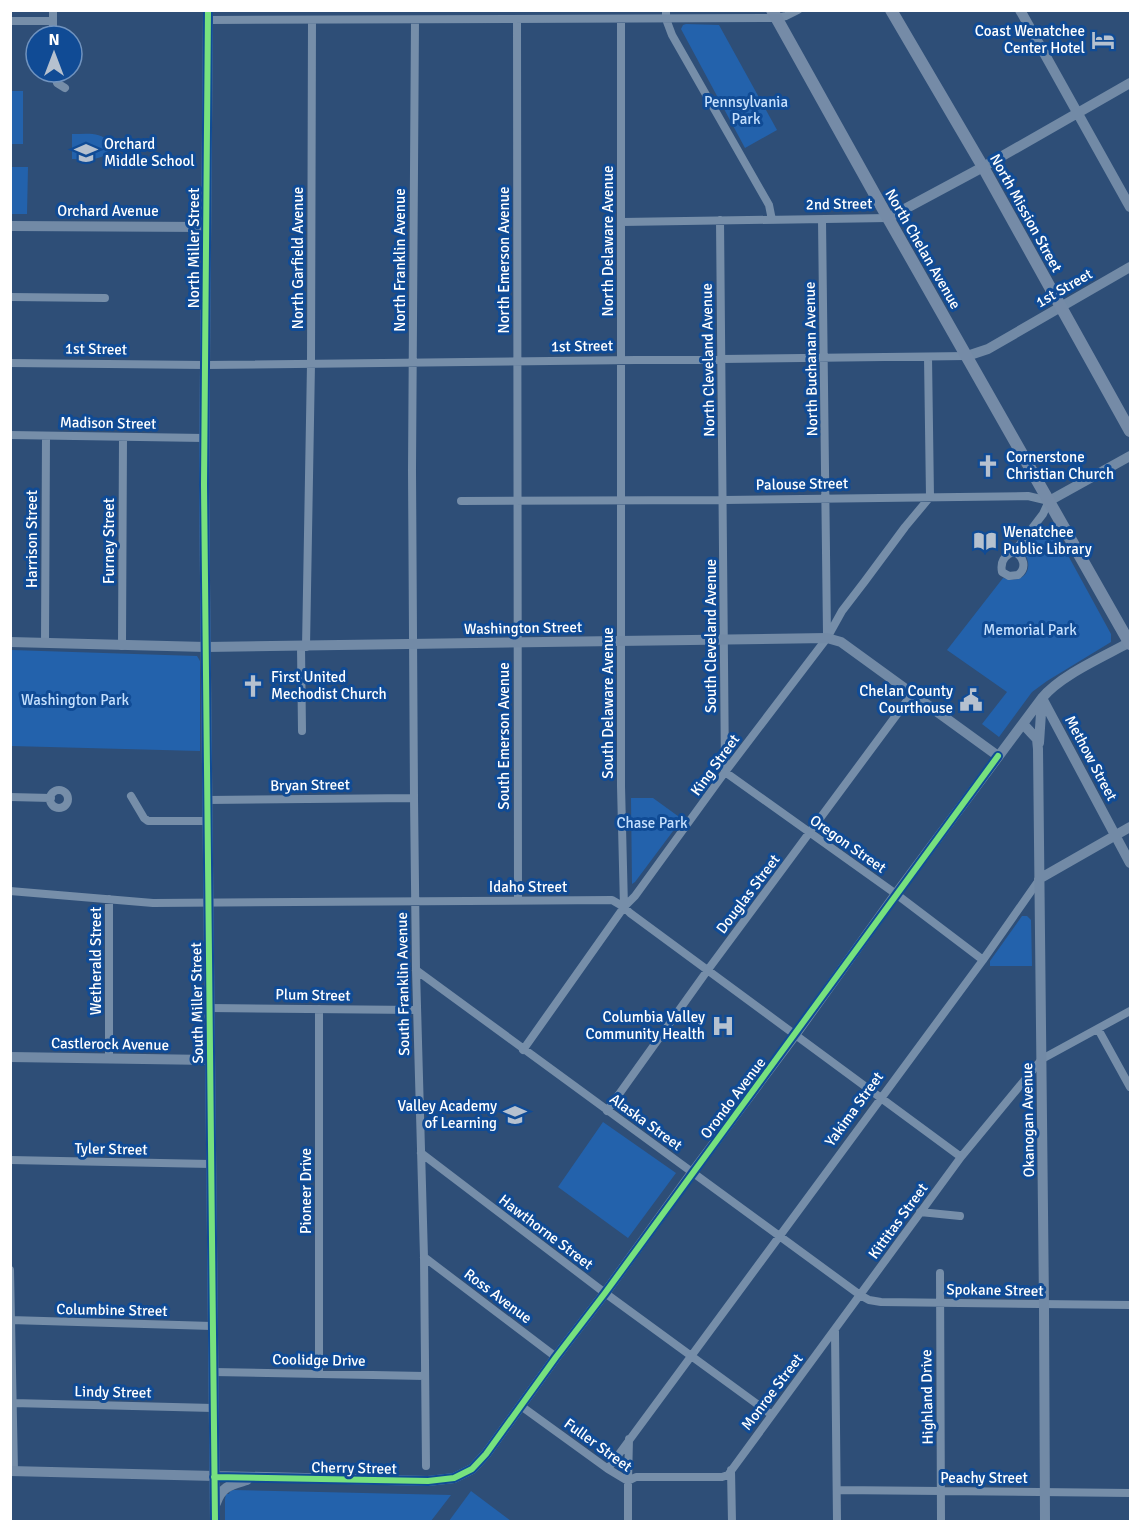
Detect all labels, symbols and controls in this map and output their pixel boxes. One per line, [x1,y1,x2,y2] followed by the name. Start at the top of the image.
[975,22,1085,57] place label: Coast Wenatchee Center Hotel
[24,24,84,84] north arrow
[1090,27,1116,53] hotel icon: Coast Wenatchee Center Hotel
[48,30,60,50] text: N
[704,93,788,128] park label: Pennsylvania Park
[104,135,195,170] place label: Orchard Middle School
[73,140,99,166] school or university icon: Orchard Middle School
[986,151,1066,275] street label: North Mission Street
[599,166,617,316] street label: North Delaware Avenue
[881,186,965,312] street label: North Chelan Avenue
[289,187,307,329] street label: North Garfield Avenue
[495,187,513,333] street label: North Emerson Avenue
[185,188,203,308] street label: North Miller Street
[391,188,409,332] street label: North Franklin Avenue
[806,194,872,214] street label: 2nd Street
[57,202,159,220] street label: Orchard Avenue
[1033,265,1095,311] street label: 1st Street
[801,281,821,437] street label: North Buchanan Avenue
[698,283,718,437] street label: North Cleveland Avenue
[551,336,613,356] street label: 1st Street
[65,339,127,359] street label: 1st Street
[60,413,156,433] street label: Madison Street
[1006,448,1114,483] place label: Cornerstone Christian Church
[975,453,1001,479] church icon: Cornerstone Christian Church
[756,474,848,494] street label: Palouse Street
[23,490,41,588] street label: Harrison Street
[100,498,118,584] street label: Furney Street
[1003,523,1092,558] place label: Wenatchee Public Library
[972,528,998,554] library icon: Wenatchee Public Library
[702,559,720,713] street label: South Cleveland Avenue
[464,618,582,638] street label: Washington Street
[983,621,1077,639] park label: Memorial Park
[599,627,617,779] street label: South Delaware Avenue
[495,662,513,810] street label: South Emerson Avenue
[271,668,387,703] place label: First United Mechodist Church
[240,673,266,699] church icon: First United Mechodist Church
[859,682,953,717] place label: Chelan County Courthouse
[958,687,984,713] public building icon: Chelan County Courthouse
[21,691,129,709] park label: Washington Park
[1061,712,1121,804] street label: Methow Street
[687,731,743,799] street label: King Street
[270,775,350,795] street label: Bryan Street
[806,811,890,877] street label: Oregon Street
[616,814,688,832] park label: Chase Park
[712,851,784,937] street label: Douglas Street
[489,878,567,896] street label: Idaho Street
[87,907,105,1015] street label: Wetherald Street
[393,912,413,1056] street label: South Franklin Avenue
[187,942,207,1064] street label: South Miller Street
[275,985,351,1005] street label: Plum Street
[586,1008,705,1043] place label: Columbia Valley Community Health
[710,1013,736,1039] hospital icon: Columbia Valley Community Health
[51,1034,169,1054] street label: Castlerock Avenue
[697,1054,769,1142] street label: Orondo Avenue
[1018,1062,1038,1178] street label: Okanogan Avenue
[821,1068,887,1150] street label: Yakima Street
[606,1090,686,1154] street label: Alaska Street
[397,1097,497,1132] place label: Valley Academy of Learning
[502,1102,528,1128] school or university icon: Valley Academy of Learning
[74,1139,148,1159] street label: Tyler Street
[297,1148,315,1234] street label: Pioneer Drive
[864,1180,932,1262] street label: Kittitas Street
[495,1191,597,1273] street label: Hawthorne Street
[461,1265,535,1327] street label: Ross Avenue
[946,1280,1044,1300] street label: Spokane Street
[56,1300,168,1320] street label: Columbine Street
[917,1349,937,1445] street label: Highland Drive
[272,1350,366,1370] street label: Coolidge Drive
[737,1350,807,1434] street label: Monroe Street
[74,1382,152,1402] street label: Lindy Street
[561,1414,635,1476] street label: Fuller Street
[311,1458,397,1478] street label: Cherry Street
[940,1469,1028,1487] street label: Peachy Street

